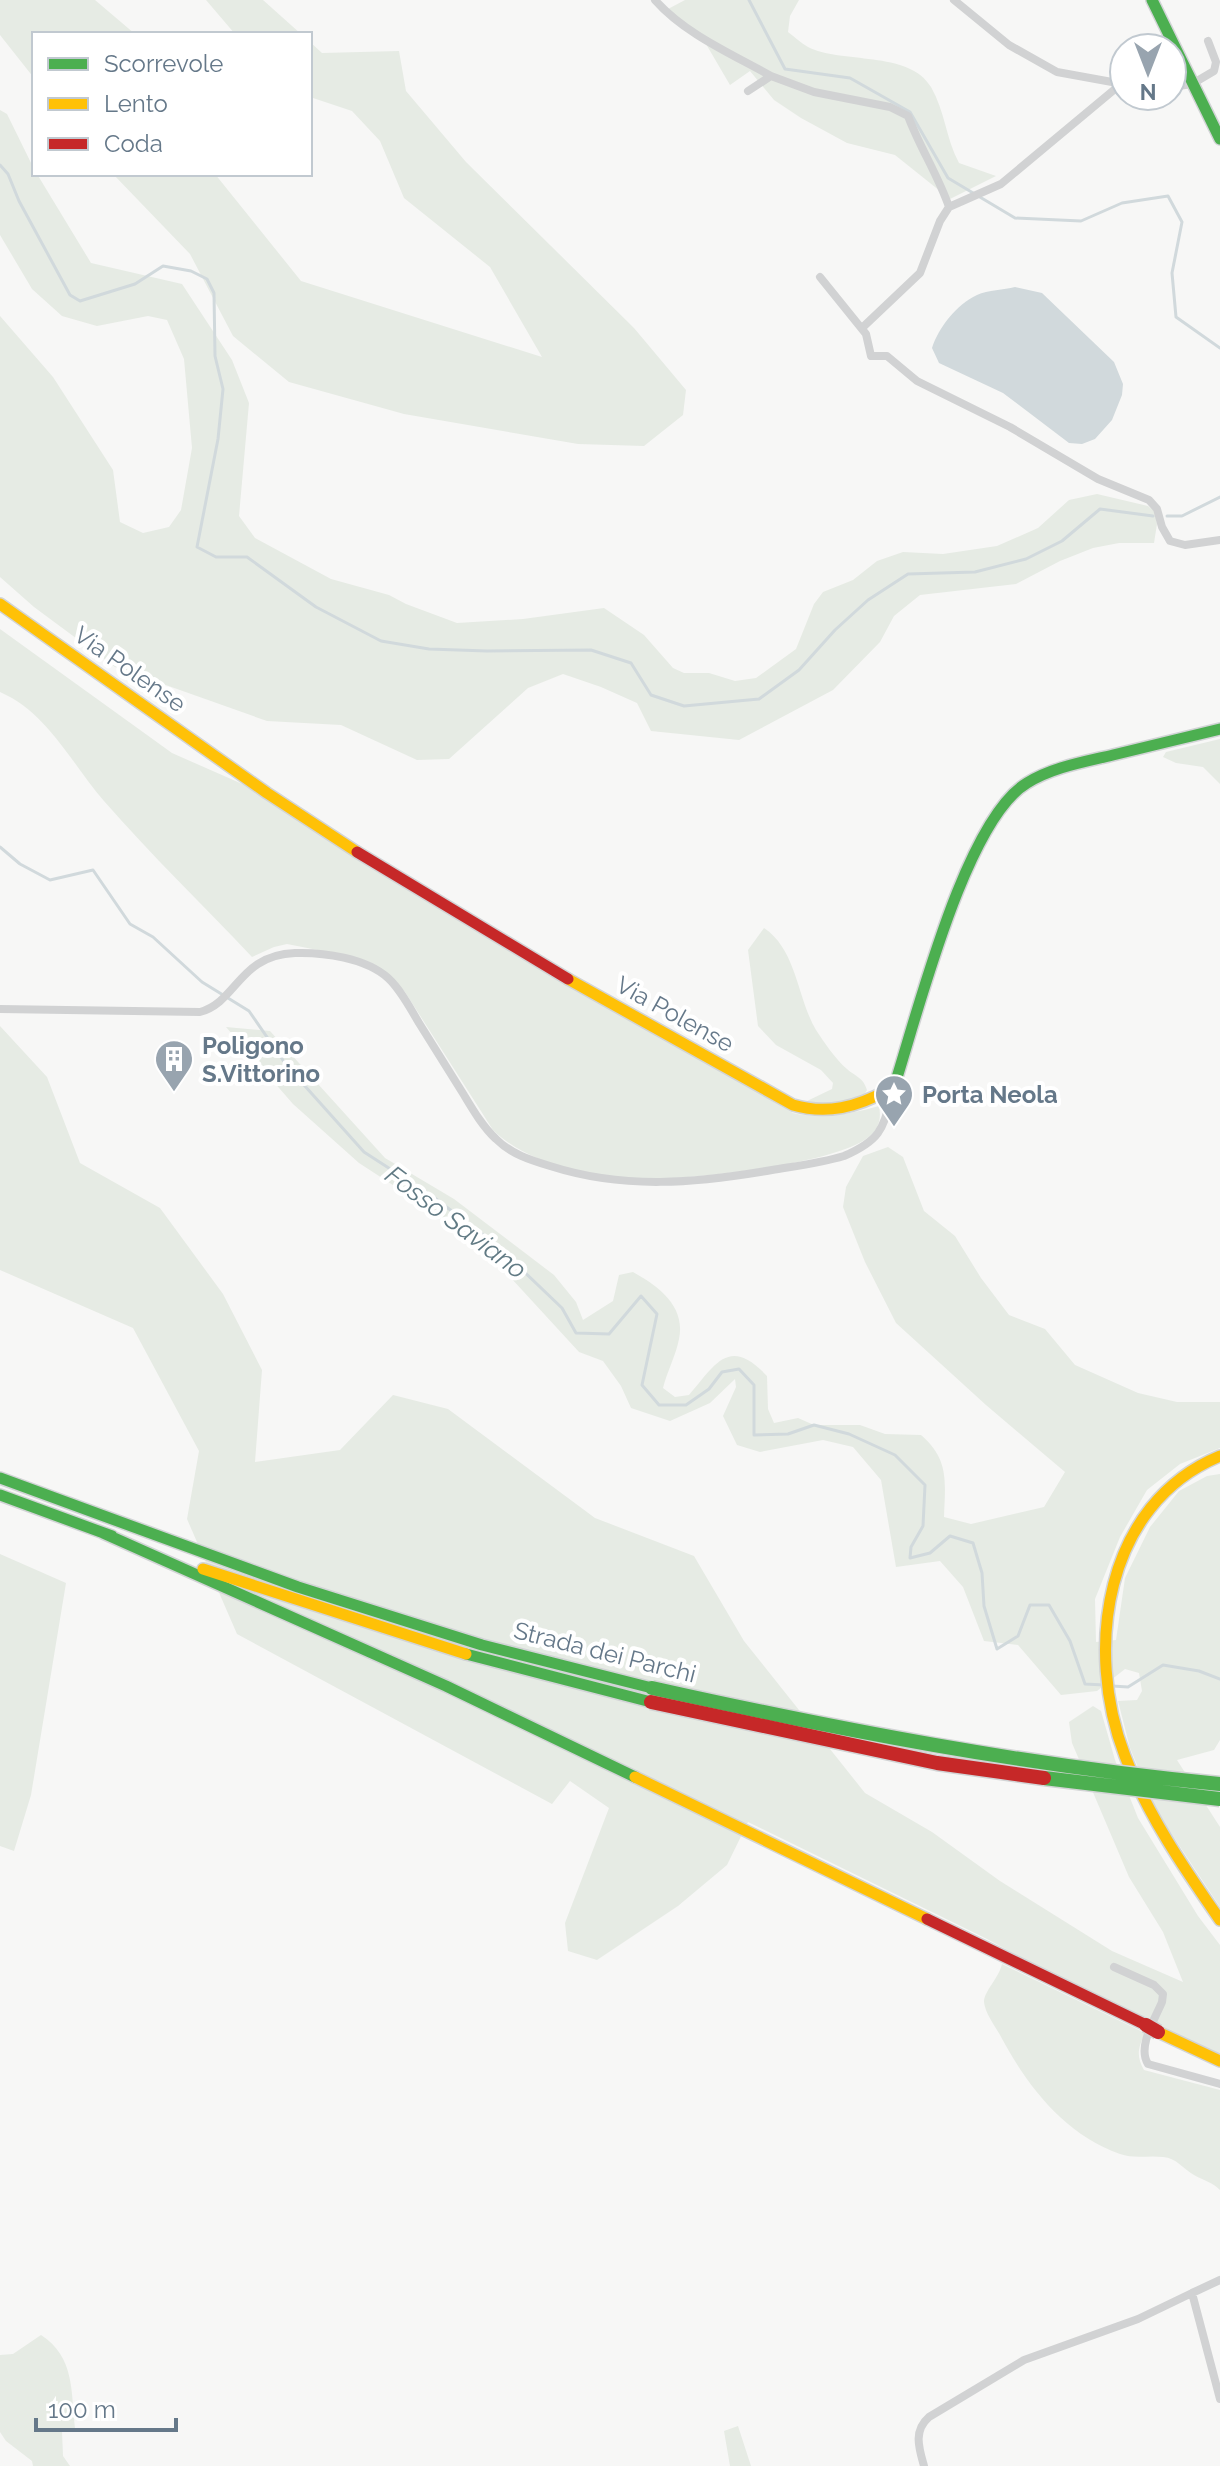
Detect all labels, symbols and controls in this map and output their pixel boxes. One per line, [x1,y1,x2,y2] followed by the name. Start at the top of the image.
[32,32,312,176] legend
[1108,32,1188,112] north arrow
[104,49,223,78] text: Scorrevole
[1140,79,1156,105] text: N
[104,89,168,118] text: Lento
[104,129,163,158] text: Coda
[68,620,192,718] street label: Via Polense
[611,970,739,1058] street label: Via Polense
[202,1031,320,1088] place label: Poligono S.Vittorino
[153,1038,195,1093] building icon: Poligono S.Vittorino
[873,1073,915,1128] place icon: Porta Neola
[922,1080,1058,1109] place label: Porta Neola
[380,1159,532,1285] water label: Fosso Saviano
[511,1615,699,1689] street label: Strada dei Parchi
[36,2382,176,2432] scale bar
[48,2395,116,2424] text: 100 m

